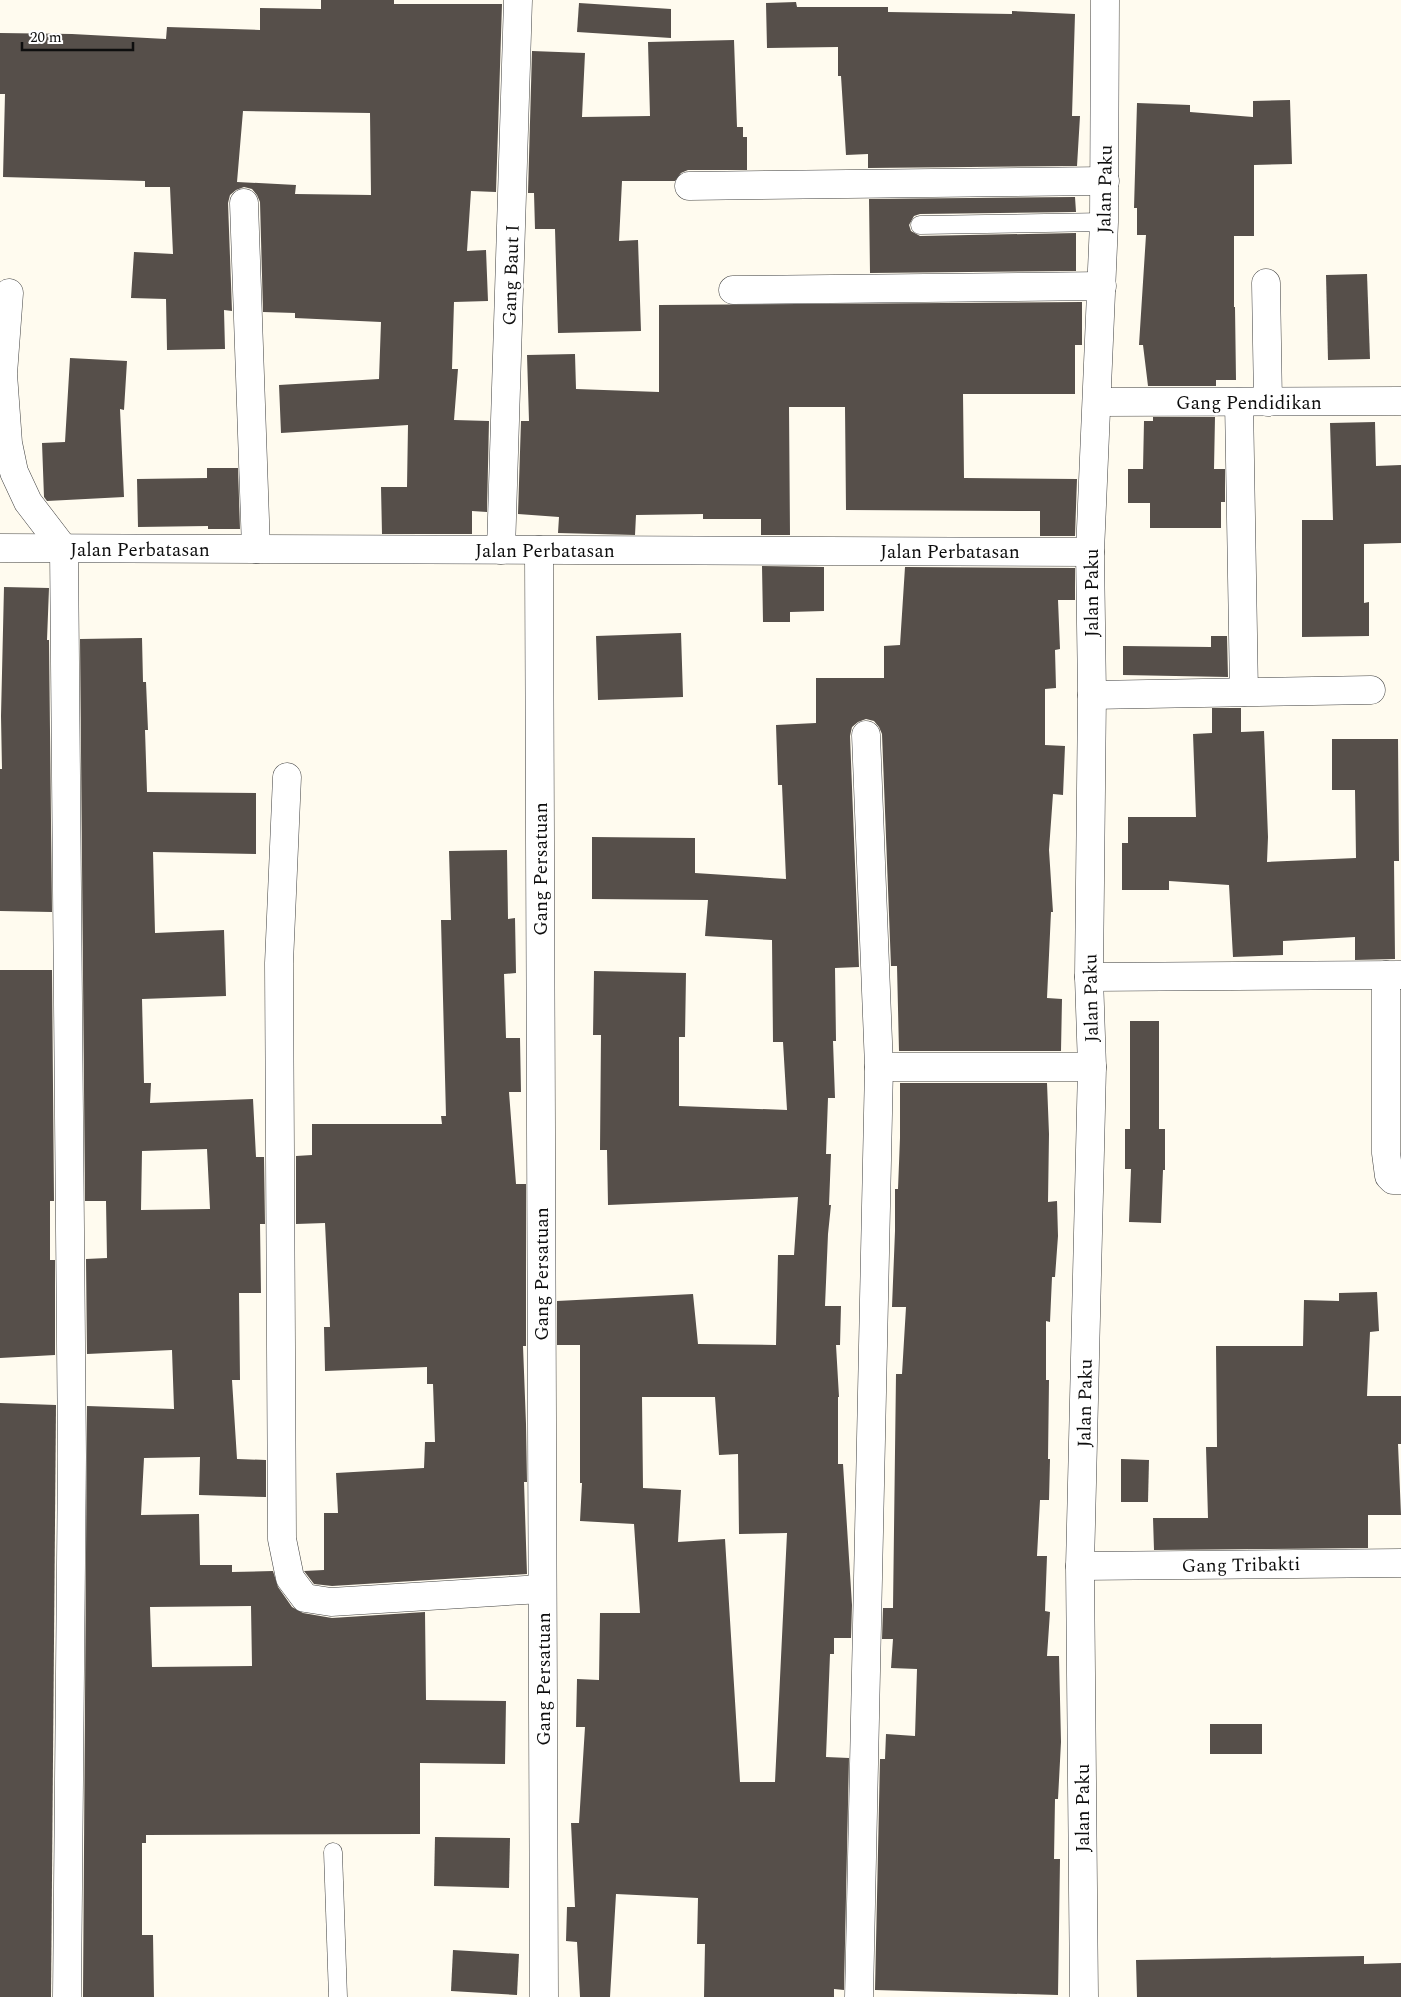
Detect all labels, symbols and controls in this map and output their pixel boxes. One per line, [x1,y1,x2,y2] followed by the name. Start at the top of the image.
[22,20,134,52] scale bar
[30,26,62,49] text: 20 m
[1090,144,1121,234] street label: Jalan Paku
[495,224,528,326] street label: Gang Baut I
[1176,389,1322,418] street label: Gang Pendidikan
[70,536,210,565] street label: Jalan Perbatasan
[475,537,615,566] street label: Jalan Perbatasan
[880,538,1020,567] street label: Jalan Perbatasan
[1078,548,1107,637] street label: Jalan Paku
[527,802,556,936] street label: Gang Persatuan
[1076,953,1107,1043] street label: Jalan Paku
[528,1207,557,1341] street label: Gang Persatuan
[1070,1358,1101,1448] street label: Jalan Paku
[1182,1550,1301,1581] street label: Gang Tribakti
[530,1612,559,1746] street label: Gang Persatuan
[1069,1763,1098,1852] street label: Jalan Paku

